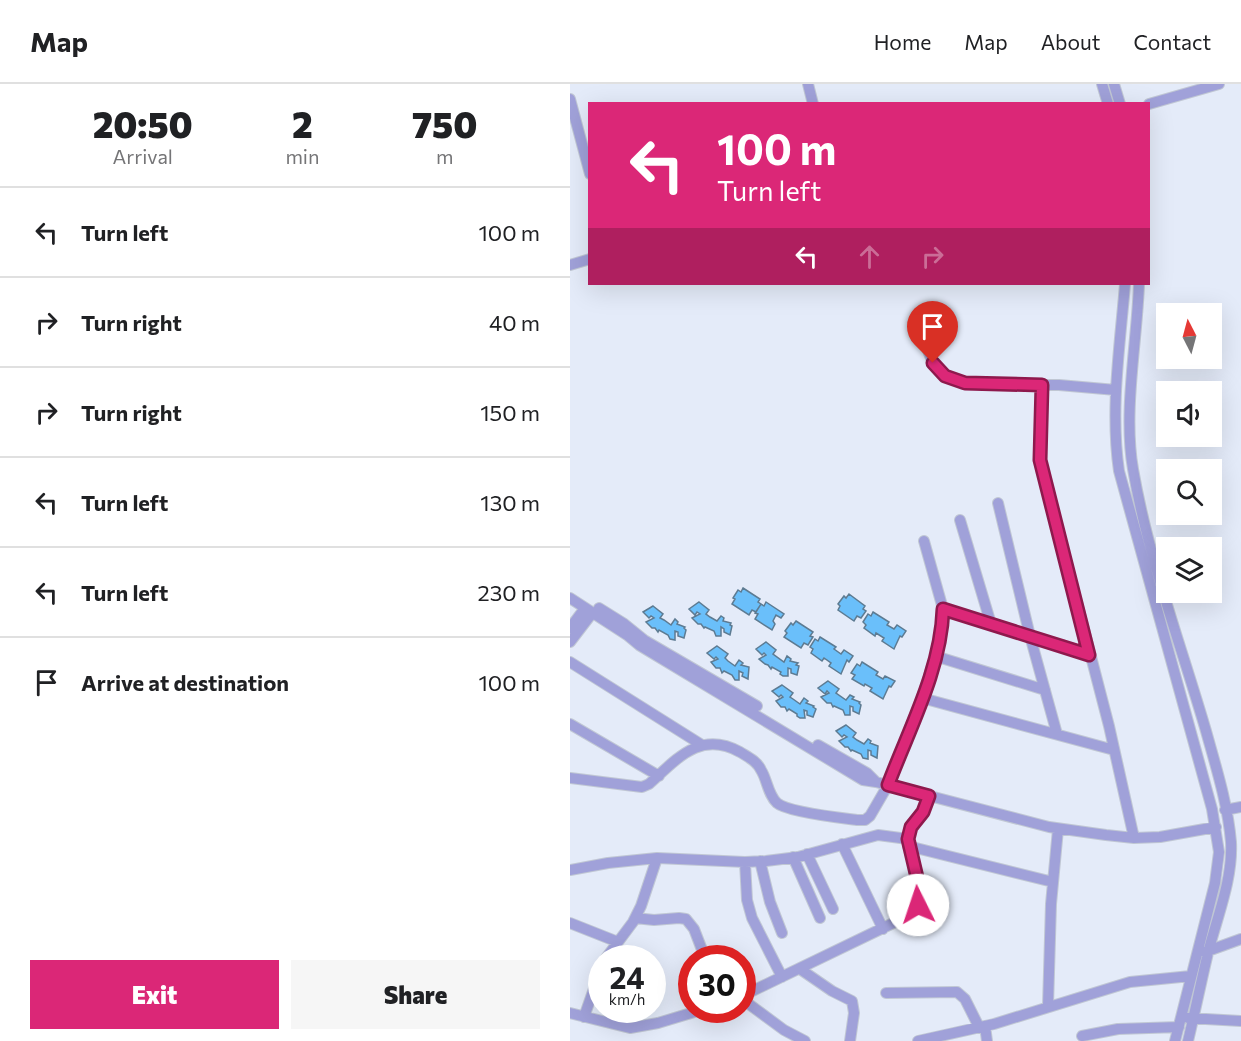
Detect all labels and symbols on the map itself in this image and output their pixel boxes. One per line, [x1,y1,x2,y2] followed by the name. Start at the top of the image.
[907,301,958,363] pin
[1156,303,1222,369] north arrow
[886,873,950,937] position arrow
[678,945,756,1023] speed limit sign: 30

